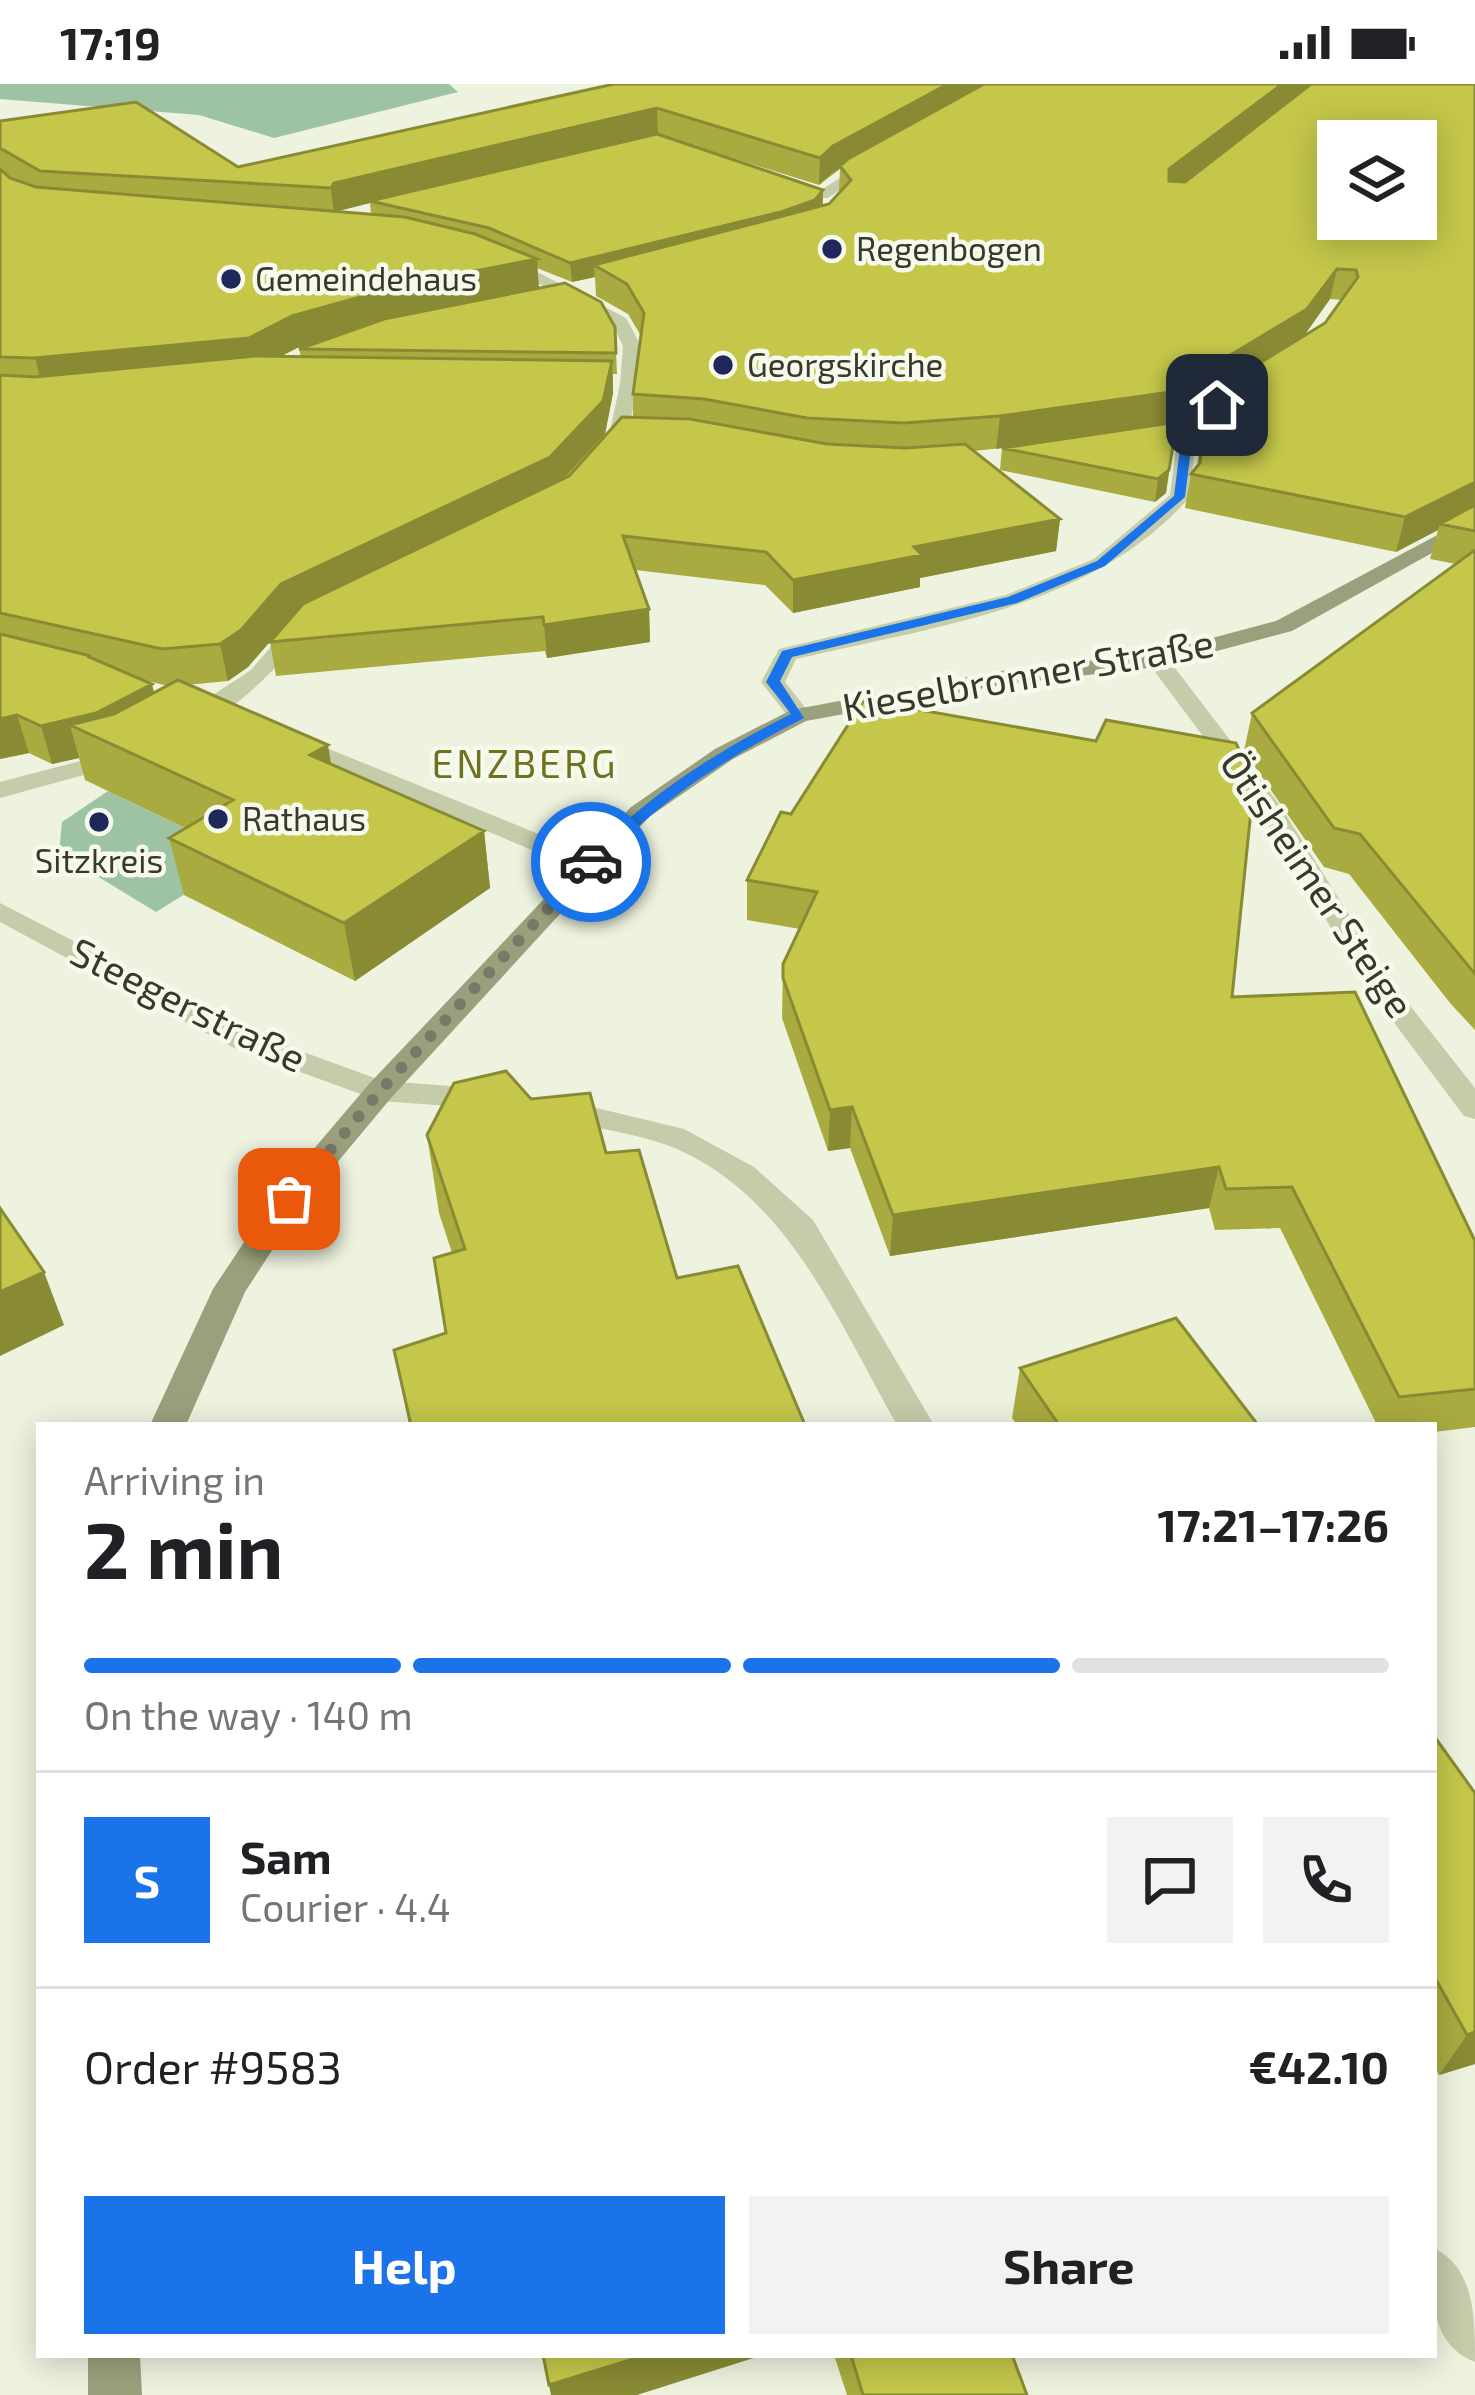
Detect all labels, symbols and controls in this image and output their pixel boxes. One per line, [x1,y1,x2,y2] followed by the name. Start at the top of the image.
[60,15,161,69] text: 17:19
[1317,120,1437,240] map controls
[1317,120,1437,240] button: layers
[856,228,1042,268] place label: Regenbogen
[819,236,845,262] marker: Regenbogen
[255,258,477,298] place label: Gemeindehaus
[218,266,244,292] marker: Gemeindehaus
[747,344,943,384] place label: Georgskirche
[710,352,736,378] marker: Georgskirche
[1166,354,1268,456] pin
[1184,372,1250,438] icon: home
[838,618,1217,729] street label: Kieselbronner Straße
[431,739,619,786] district label: ENZBERG
[1212,741,1425,1026] street label: Ötisheimer Steige
[242,798,366,838] place label: Rathaus
[531,802,651,922] courier
[205,806,231,832] marker: Rathaus
[86,809,112,835] marker: Sitzkreis
[558,829,624,895] icon: car
[35,840,163,880] place label: Sitzkreis
[63,927,314,1081] street label: Steegerstraße
[238,1148,340,1250] pin
[256,1166,322,1232] icon: bag
[84,1456,265,1503] text: Arriving in
[1157,1497,1389,1551] text: 17:21–17:26
[84,1501,283,1595] text: 2 min
[84,1691,413,1738] text: On the way · 140 m
[1107,1817,1233,1943] button: chat
[1263,1817,1389,1943] button: phone
[240,1829,332,1883] text: Sam
[134,1853,160,1907] text: S
[240,1883,451,1930] text: Courier · 4.4
[84,2039,342,2093] text: Order #9583
[1248,2039,1389,2093] text: €42.10
[84,2196,725,2334] button: Help
[749,2196,1389,2334] button: Share

